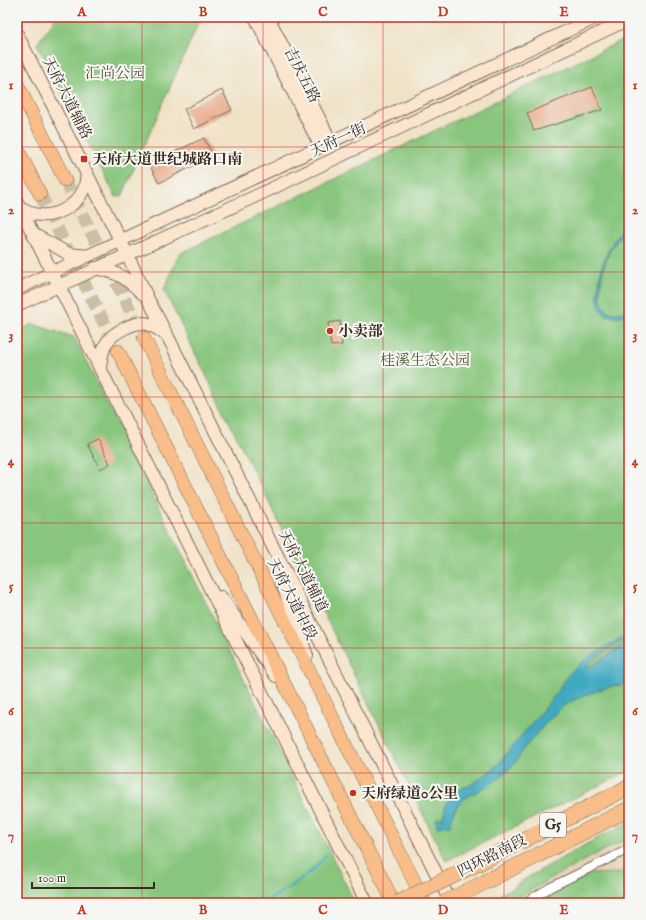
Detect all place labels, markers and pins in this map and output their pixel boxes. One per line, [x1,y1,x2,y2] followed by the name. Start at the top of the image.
[92,150,242,169] place label: 天府大道世纪城路口南
[79,154,89,164] marker: 天府大道世纪城路口南
[338,322,383,341] place label: 小卖部
[325,326,335,336] marker: 小卖部
[361,784,458,803] place label: 天府绿道0公里
[348,788,358,798] marker: 天府绿道0公里

